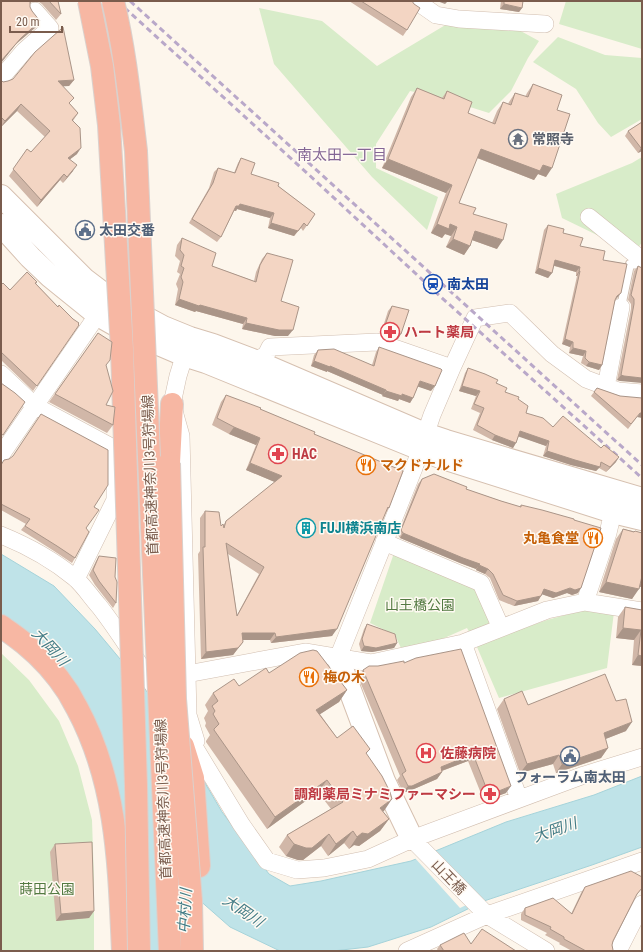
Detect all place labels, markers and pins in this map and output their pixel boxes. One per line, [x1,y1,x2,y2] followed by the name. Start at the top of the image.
[507,128,529,150] temple icon: 常照寺
[532,131,574,147] place label: 常照寺
[74,219,96,241] public building icon: 太田交番
[99,222,155,238] place label: 太田交番
[422,273,444,295] station icon: 南太田
[447,276,489,292] place label: 南太田
[379,321,401,343] pharmacy icon: ハート薬局
[404,324,474,340] place label: ハート薬局
[267,443,289,465] pharmacy icon: HAC
[292,446,317,462] place label: HAC
[355,454,377,476] restaurant icon: マクドナルド
[380,457,464,473] place label: マクドナルド
[295,517,317,539] building icon: FUJI横浜南店
[320,520,401,536] place label: FUJI横浜南店
[582,527,604,549] restaurant icon: 丸亀食堂
[523,530,579,546] place label: 丸亀食堂
[298,666,320,688] restaurant icon: 梅の木
[323,669,365,685] place label: 梅の木
[415,742,437,764] hospital icon: 佐藤病院
[440,745,496,761] place label: 佐藤病院
[559,745,581,767] public building icon: フォーラム南太田
[514,769,626,785] place label: フォーラム南太田
[479,783,501,805] pharmacy icon: 調剤薬局ミナミファーマシー
[294,786,476,802] place label: 調剤薬局ミナミファーマシー

